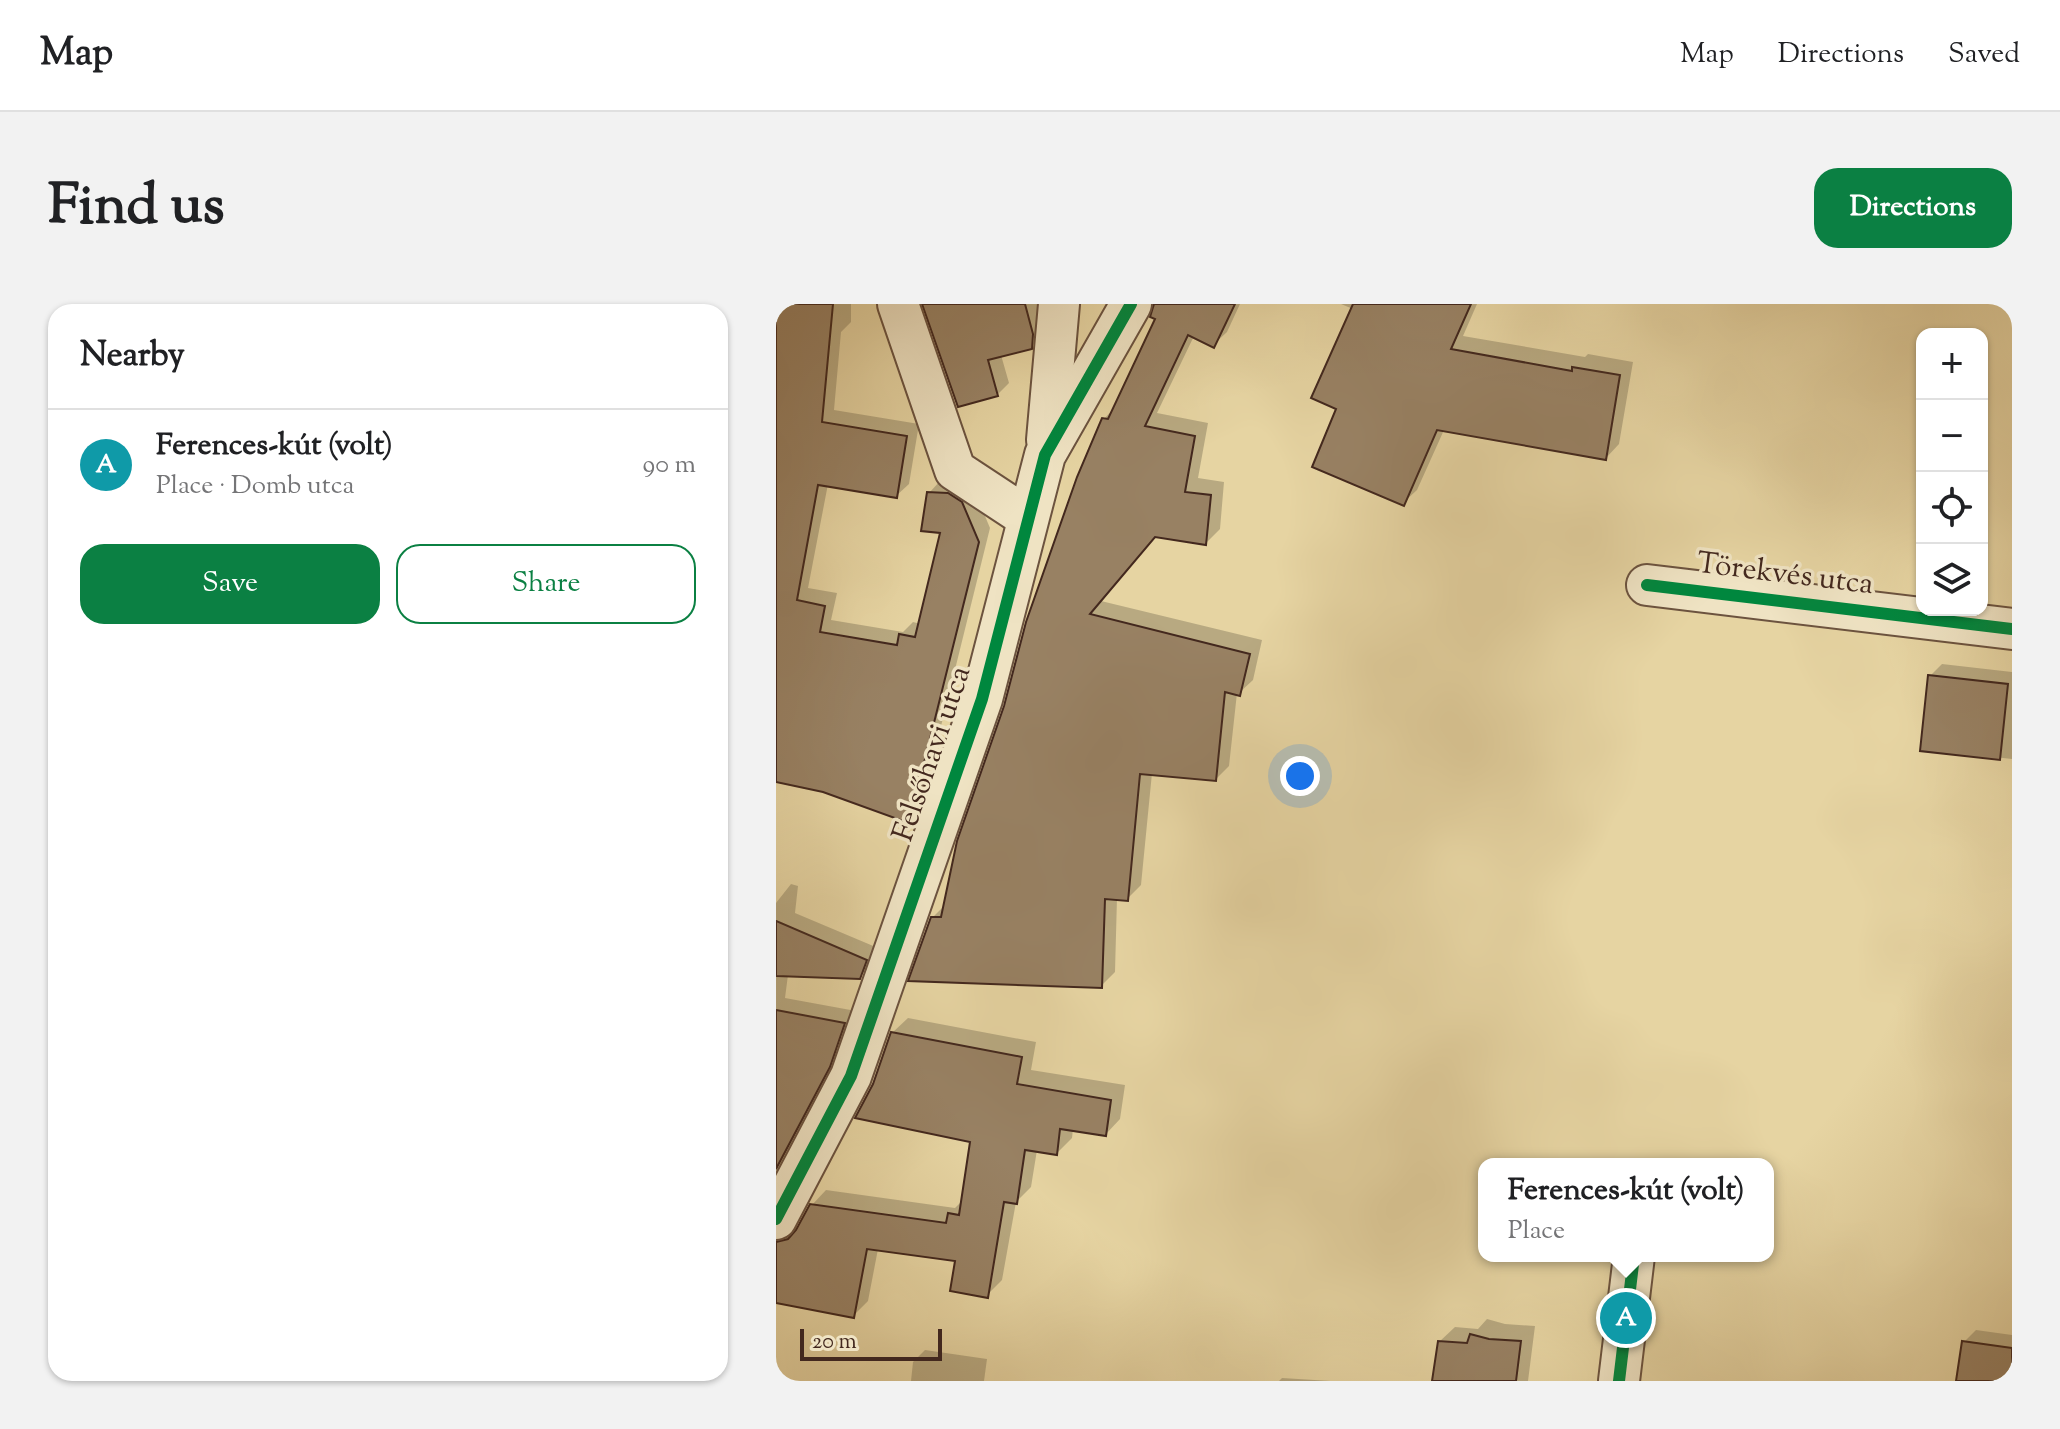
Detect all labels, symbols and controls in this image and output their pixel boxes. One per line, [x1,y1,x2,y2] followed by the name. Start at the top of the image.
[40,28,113,82] text: Map
[1680,35,1734,75] text: Map
[1778,35,1904,75] text: Directions
[1948,35,2020,75] text: Saved
[48,168,224,249] text: Find us
[1814,168,2012,248] button: Directions
[1916,328,1988,616] map controls
[1916,328,1988,400] button: +
[80,332,185,381] text: Nearby
[1916,400,1988,472] button: −
[156,425,393,468] text: Ferences-kút (volt)
[95,447,117,484] text: A
[643,447,696,484] text: 90 m
[156,468,354,505] text: Place · Domb utca
[1916,472,1988,544] button: locate
[1694,543,1876,607] street label: Törekvés utca
[80,544,380,624] button: Save
[396,544,696,624] button: Share
[1916,544,1988,616] button: layers
[883,660,983,848] street label: Felsőhavi utca
[1280,756,1320,796] your location
[1478,1158,1774,1262] popup
[1508,1170,1744,1213] text: Ferences-kút (volt)
[1508,1213,1565,1250] text: Place
[1600,1288,1652,1348] pin: A
[800,1325,942,1361] scale bar
[812,1327,857,1359] text: 20 m

